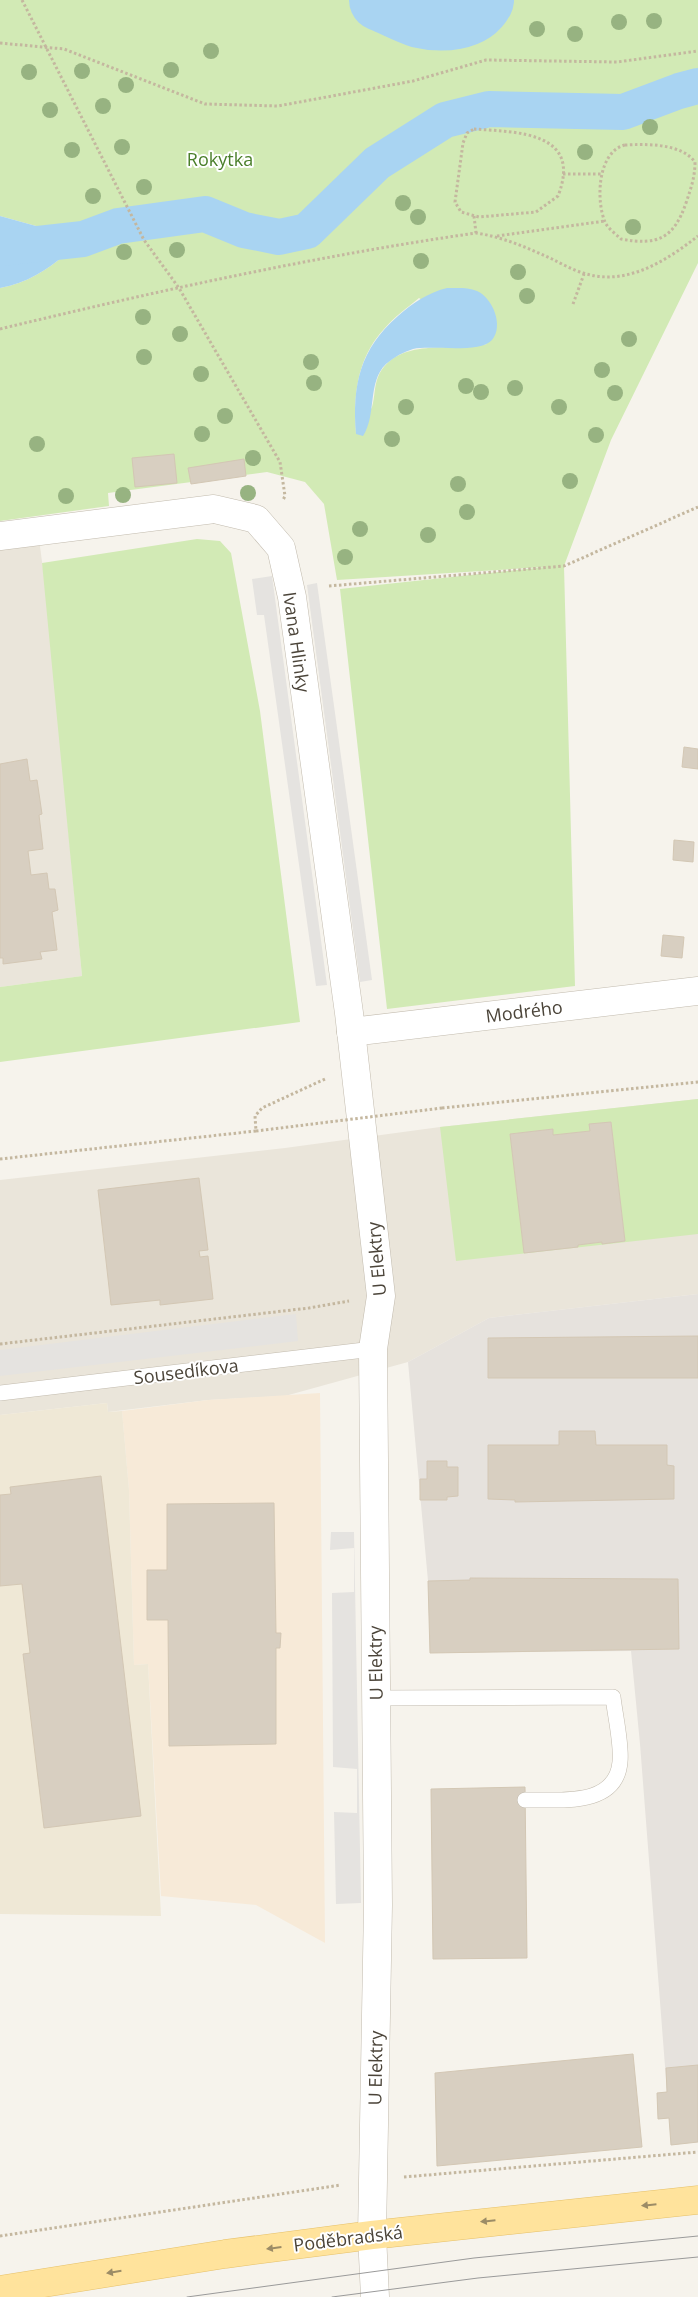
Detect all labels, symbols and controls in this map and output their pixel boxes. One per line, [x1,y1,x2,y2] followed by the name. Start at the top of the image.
[187,147,253,171] park label: Rokytka
[278,590,316,695] street label: Ivana Hlinky
[484,994,564,1028] street label: Modrého
[361,1220,391,1297] street label: U Elektry
[132,1353,240,1389] street label: Sousedíkova
[362,1624,388,1701] street label: U Elektry
[362,2029,388,2106] street label: U Elektry
[641,2201,657,2209] one-way arrow
[480,2217,496,2225] one-way arrow
[292,2219,404,2257] street label: Poděbradská
[266,2244,282,2252] one-way arrow
[105,2268,121,2276] one-way arrow

